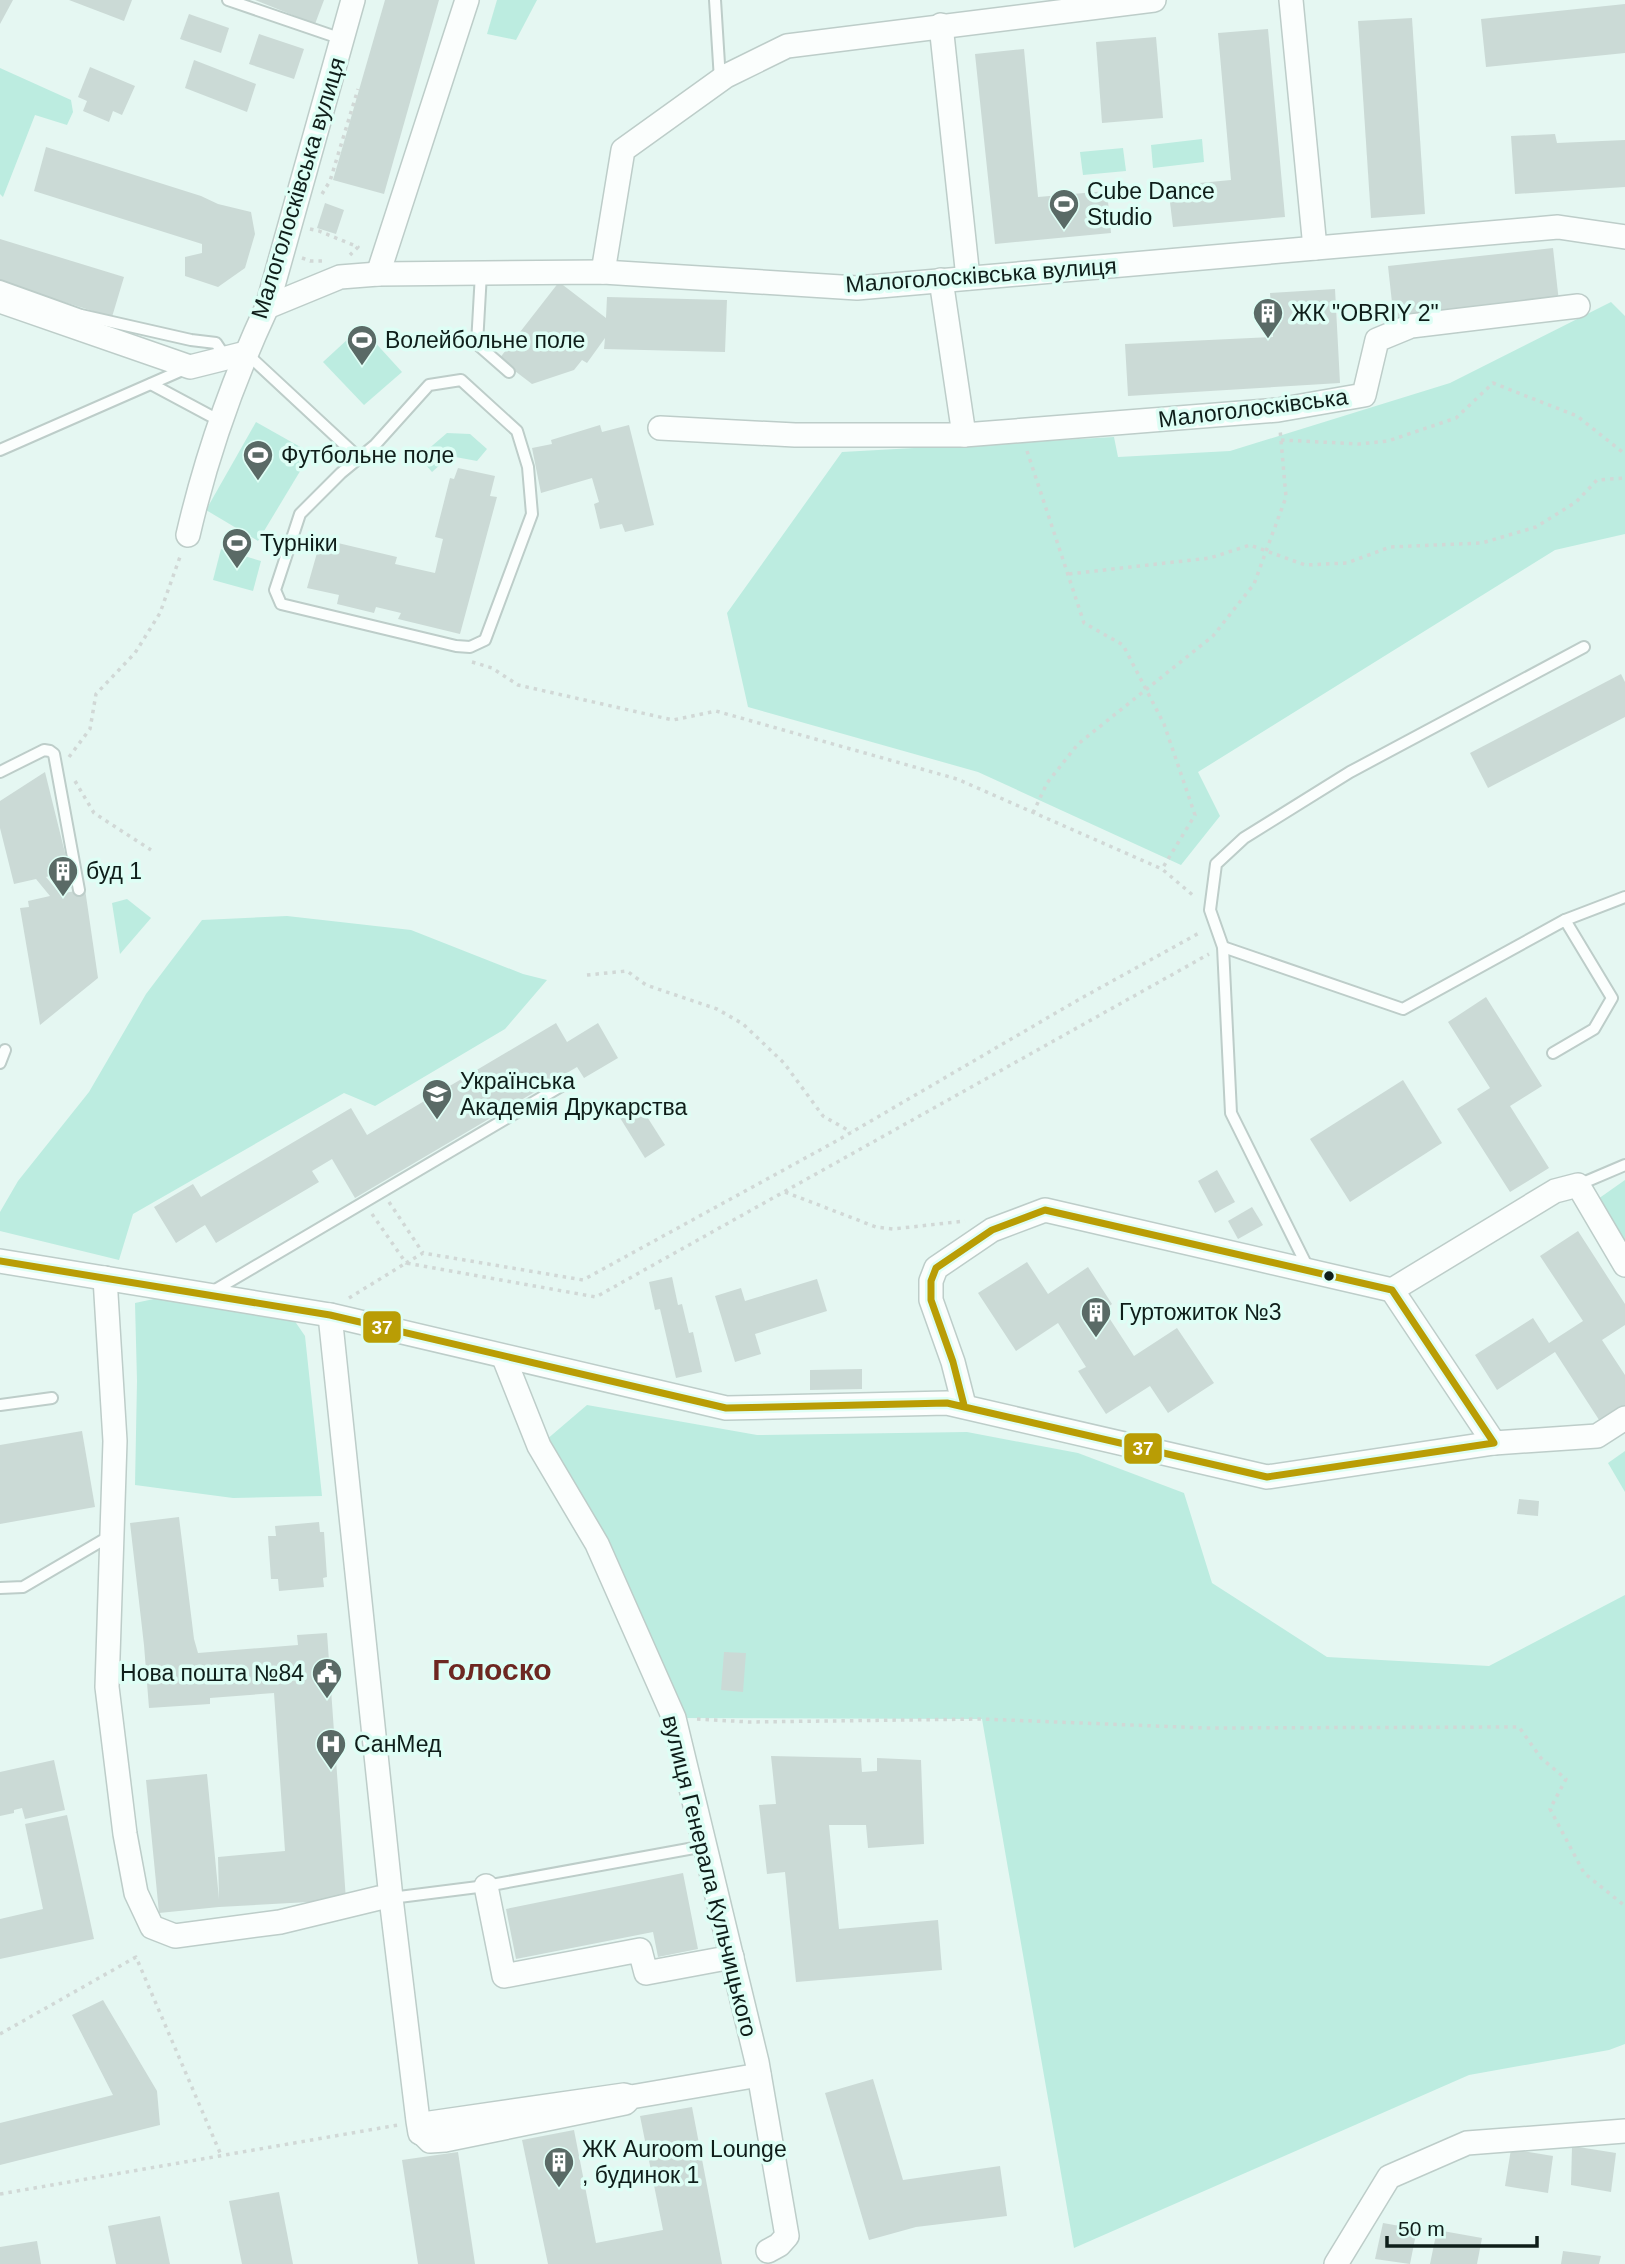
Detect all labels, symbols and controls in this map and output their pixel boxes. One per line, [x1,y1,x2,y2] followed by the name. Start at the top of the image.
[246,54,350,322] street label: Малоголосківська вулиця
[1087,178,1215,230] place label: Cube Dance Studio
[1047,187,1081,231] sports icon: Cube Dance Studio
[845,253,1117,297] street label: Малоголосківська вулиця
[1251,296,1285,340] building icon: ЖК "OBRIY 2"
[1291,300,1439,326] place label: ЖК "OBRIY 2"
[345,323,379,367] sports icon: Волейбольне поле
[385,327,585,353] place label: Волейбольне поле
[1157,383,1349,433] street label: Малоголосківська
[241,438,275,482] sports icon: Футбольне поле
[281,442,454,468] place label: Футбольне поле
[220,526,254,570] sports icon: Турніки
[260,530,338,556] place label: Турніки
[46,854,80,898] building icon: буд 1
[86,858,142,884] place label: буд 1
[460,1068,687,1120] place label: Українська Академія Друкарства
[420,1077,454,1121] school or university icon: Українська Академія Друкарства
[1322,1269,1336,1283] unlabelled marker
[1079,1295,1113,1339] building icon: Гуртожиток №3
[1119,1299,1281,1325] place label: Гуртожиток №3
[362,1310,402,1344] line badge: 37
[371,1317,393,1338] text: 37
[1123,1432,1163,1465] line badge: 37
[1132,1438,1154,1459] text: 37
[432,1653,552,1686] district label: Голоско
[310,1656,344,1700] public building icon: Нова пошта №84
[120,1660,304,1686] place label: Нова пошта №84
[657,1713,763,2039] street label: вулиця Генерала Кульчицького
[314,1727,348,1771] hospital icon: СанМед
[354,1731,442,1757] place label: СанМед
[582,2136,787,2188] place label: ЖК Auroom Lounge , будинок 1
[542,2145,576,2189] building icon: ЖК Auroom Lounge , будинок 1
[1387,2204,1538,2248] scale bar
[1398,2217,1445,2240] text: 50 m

